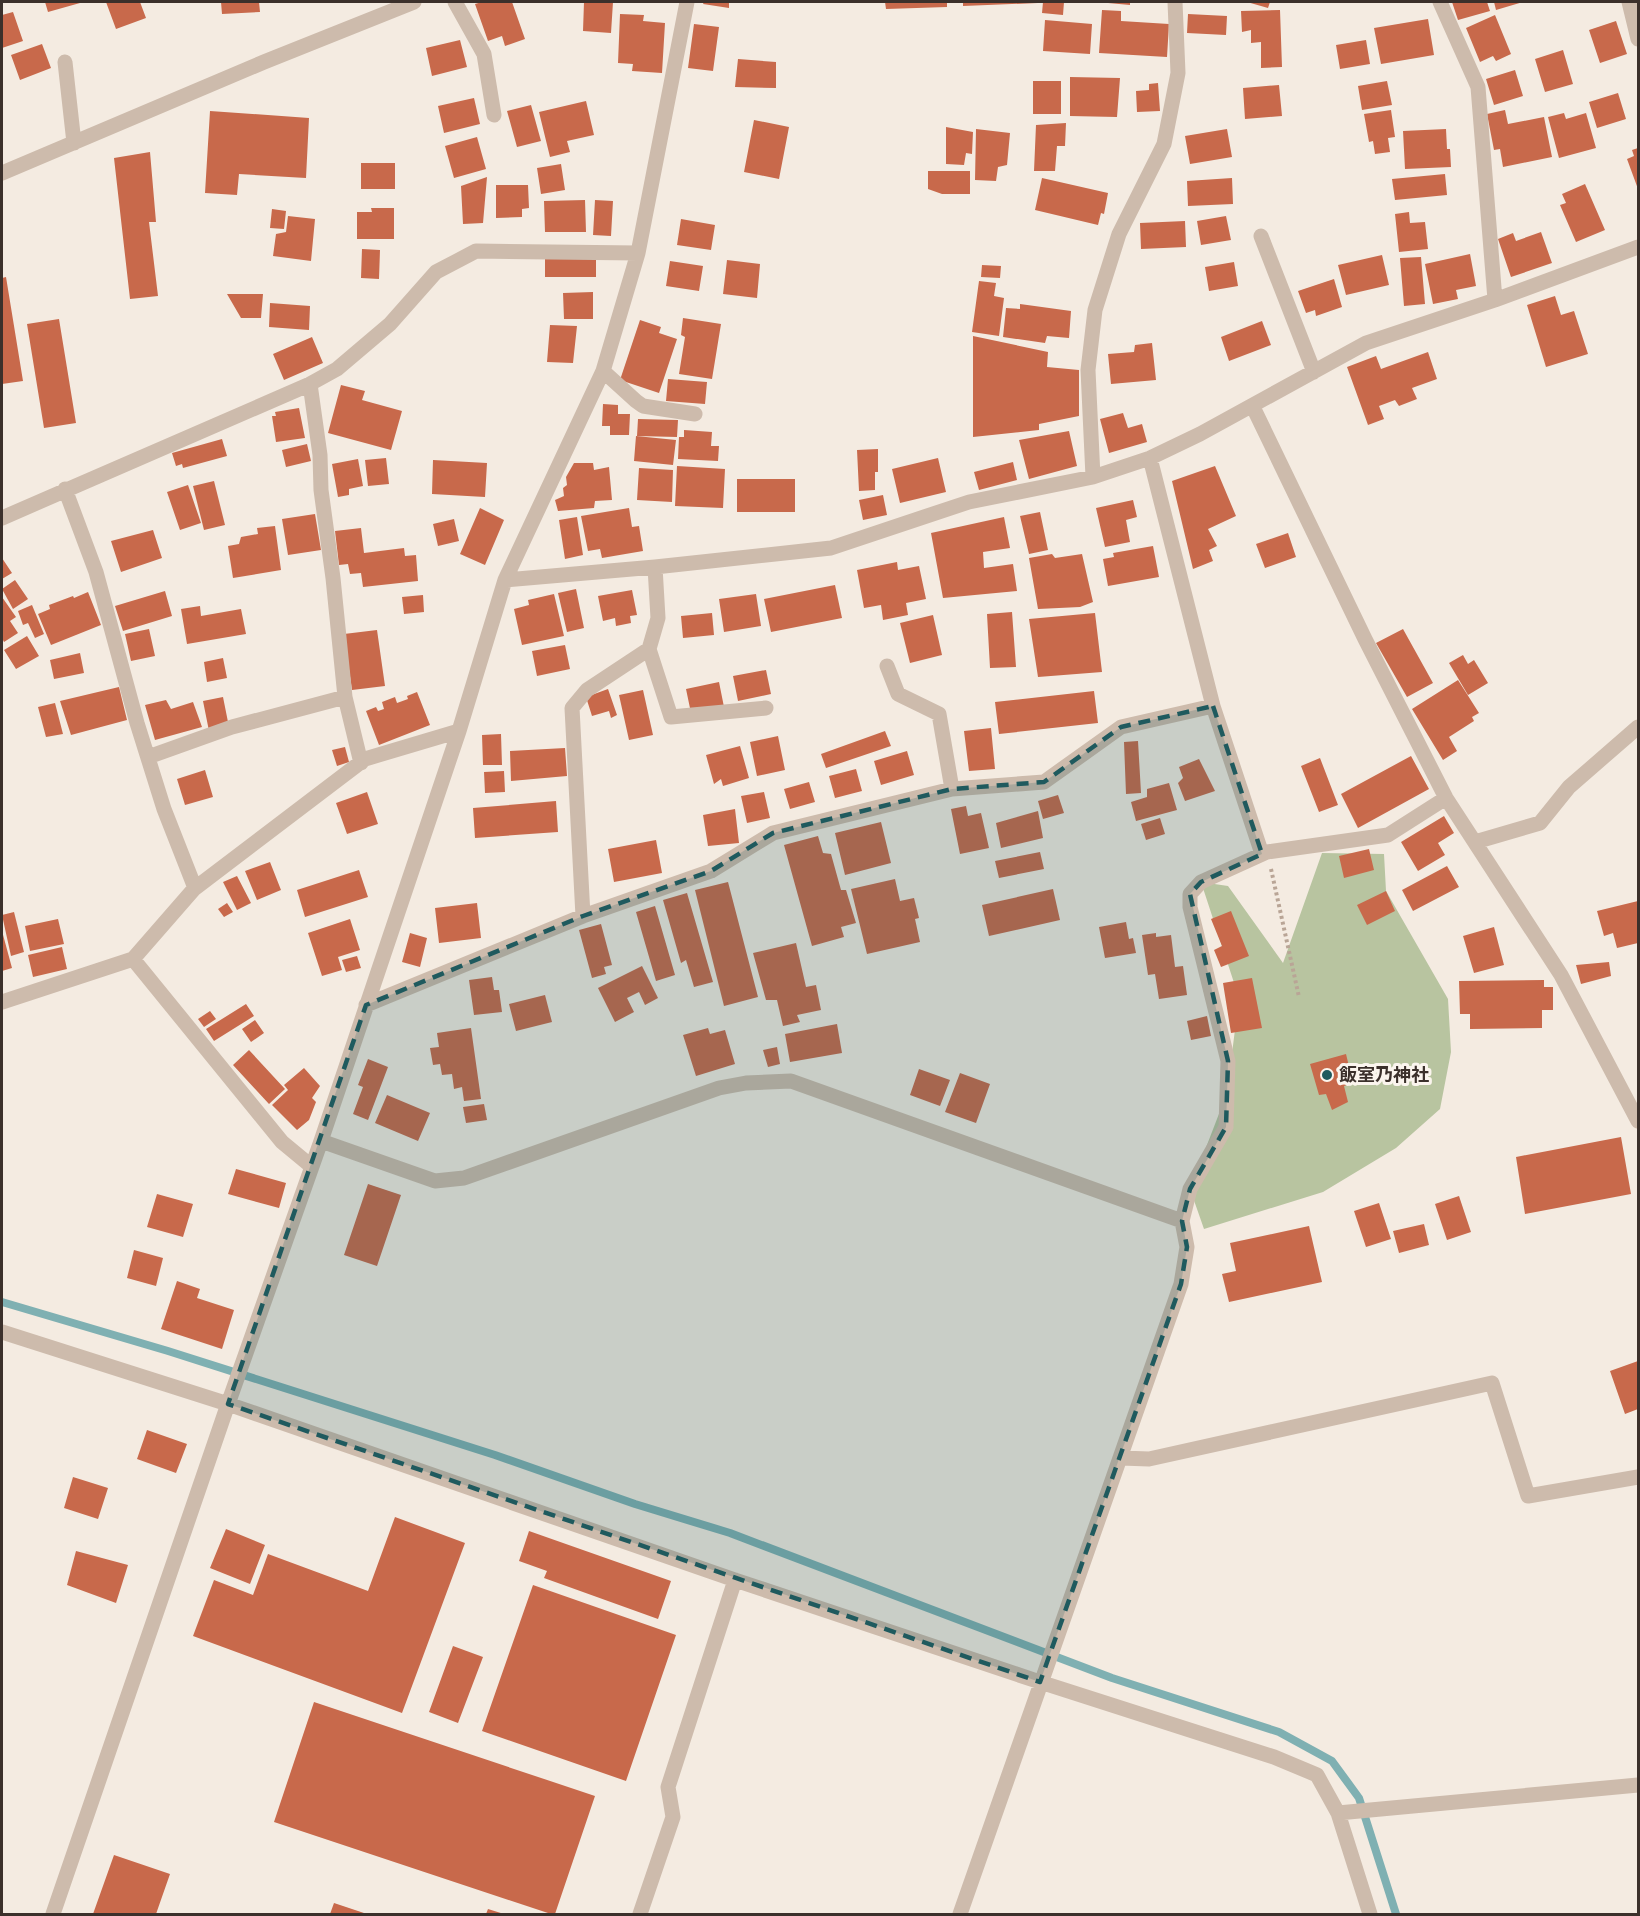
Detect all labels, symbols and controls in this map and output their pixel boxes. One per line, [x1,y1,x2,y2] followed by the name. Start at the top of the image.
[1339,1064,1429,1086] place label: 飯室乃神社
[1320,1068,1334,1082] marker: 飯室乃神社

